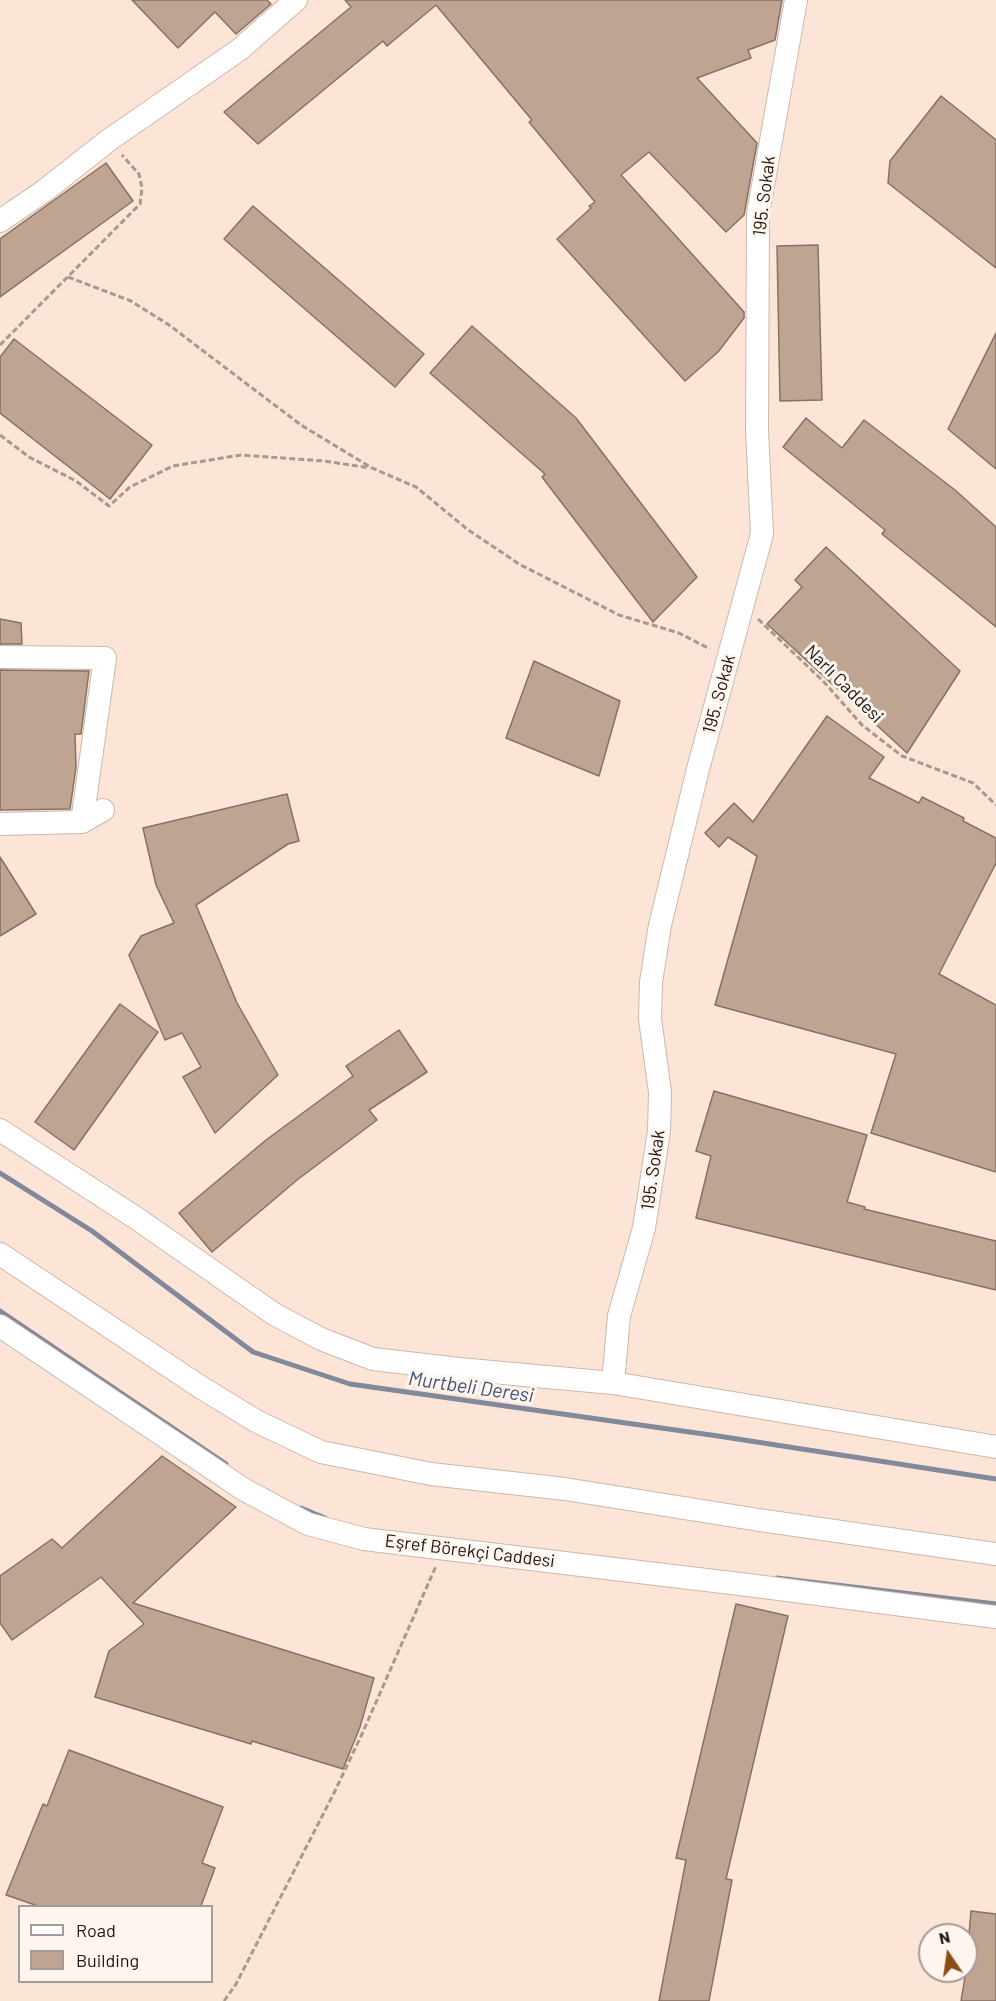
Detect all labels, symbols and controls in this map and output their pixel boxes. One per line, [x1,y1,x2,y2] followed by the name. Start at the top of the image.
[748,155,780,237] street label: 195. Sokak
[800,640,888,728] street label: Narlı Caddesi
[698,652,740,736] street label: 195. Sokak
[637,1128,669,1212] street label: 195. Sokak
[407,1366,535,1408] water label: Murtbeli Deresi
[384,1530,556,1572] street label: Eşref Börekçi Caddesi
[18,1905,213,1983] legend
[76,1919,116,1941] text: Road
[918,1923,978,1983] north arrow
[937,1926,952,1947] text: N
[76,1949,139,1971] text: Building

